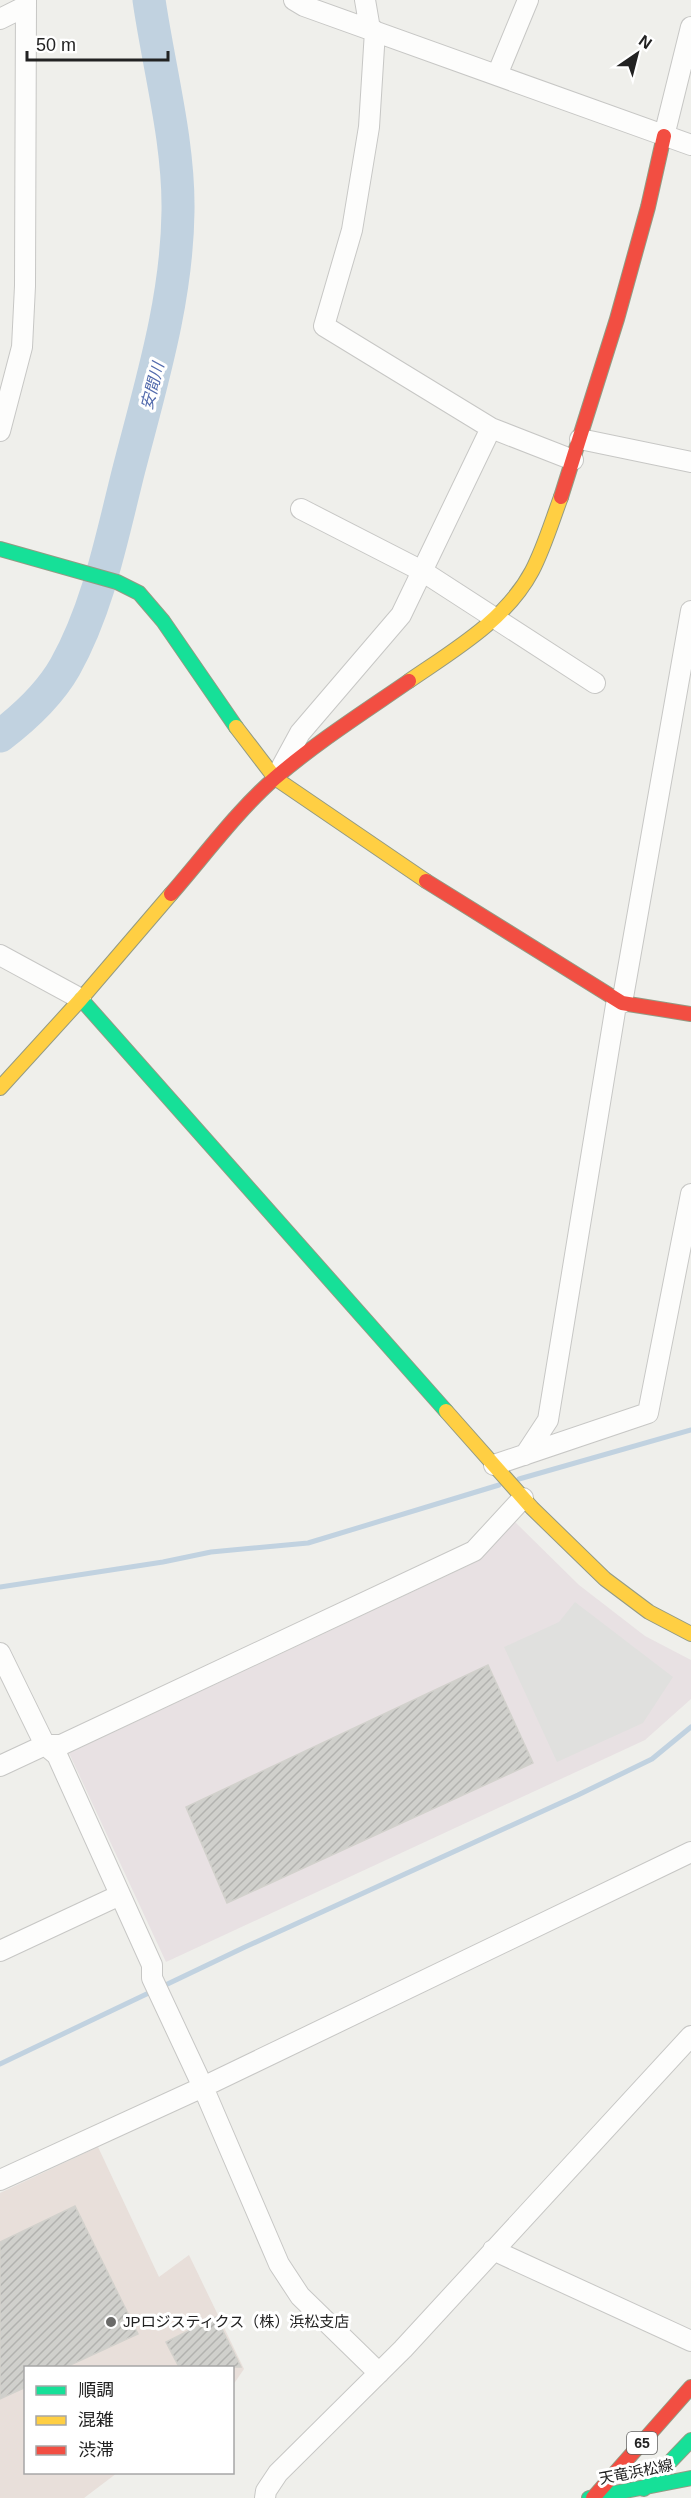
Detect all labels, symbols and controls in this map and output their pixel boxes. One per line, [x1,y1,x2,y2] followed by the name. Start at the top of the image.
[27,24,168,62] scale bar
[607,24,667,84] north arrow
[636,32,655,52] text: N
[36,35,76,55] text: 50 m
[138,359,167,412] water label: 安間川
[123,2313,349,2330] place label: JPロジスティクス（株）浜松支店
[104,2315,118,2329] marker: JPロジスティクス（株）浜松支店
[24,2366,234,2474] legend
[78,2380,114,2400] text: 順調
[78,2410,114,2430] text: 混雑
[627,2432,657,2454] road number: 65
[78,2440,114,2460] text: 渋滞
[597,2456,674,2487] street label: 天竜浜松線

